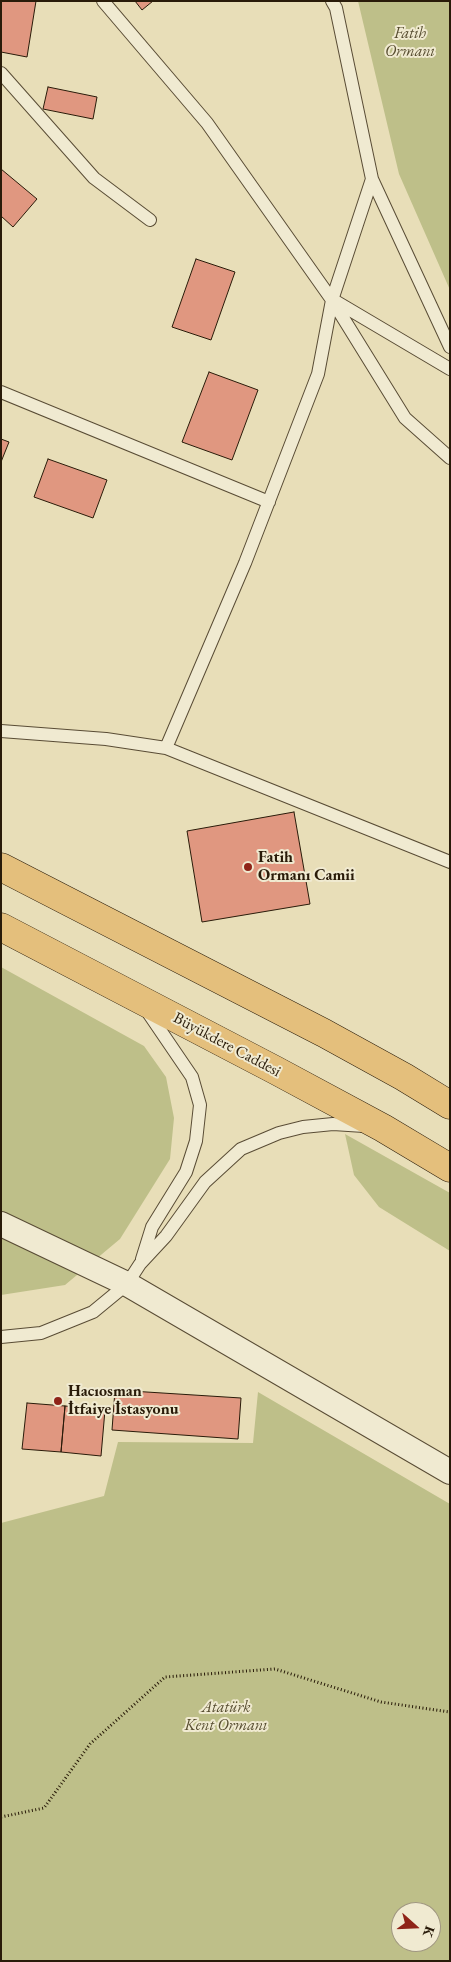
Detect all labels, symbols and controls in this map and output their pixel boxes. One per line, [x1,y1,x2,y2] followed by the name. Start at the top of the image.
[385,24,435,62] park label: Fatih Ormanı
[258,848,355,886] place label: Fatih Ormanı Camii
[242,861,254,873] marker: Fatih Ormanı Camii
[170,1009,284,1081] street label: Büyükdere Caddesi
[68,1382,179,1420] place label: Hacıosman İtfaiye İstasyonu
[52,1395,64,1407] marker: Hacıosman İtfaiye İstasyonu
[184,1698,268,1736] park label: Atatürk Kent Ormanı
[391,1902,441,1952] north arrow
[419,1924,439,1940] text: K

